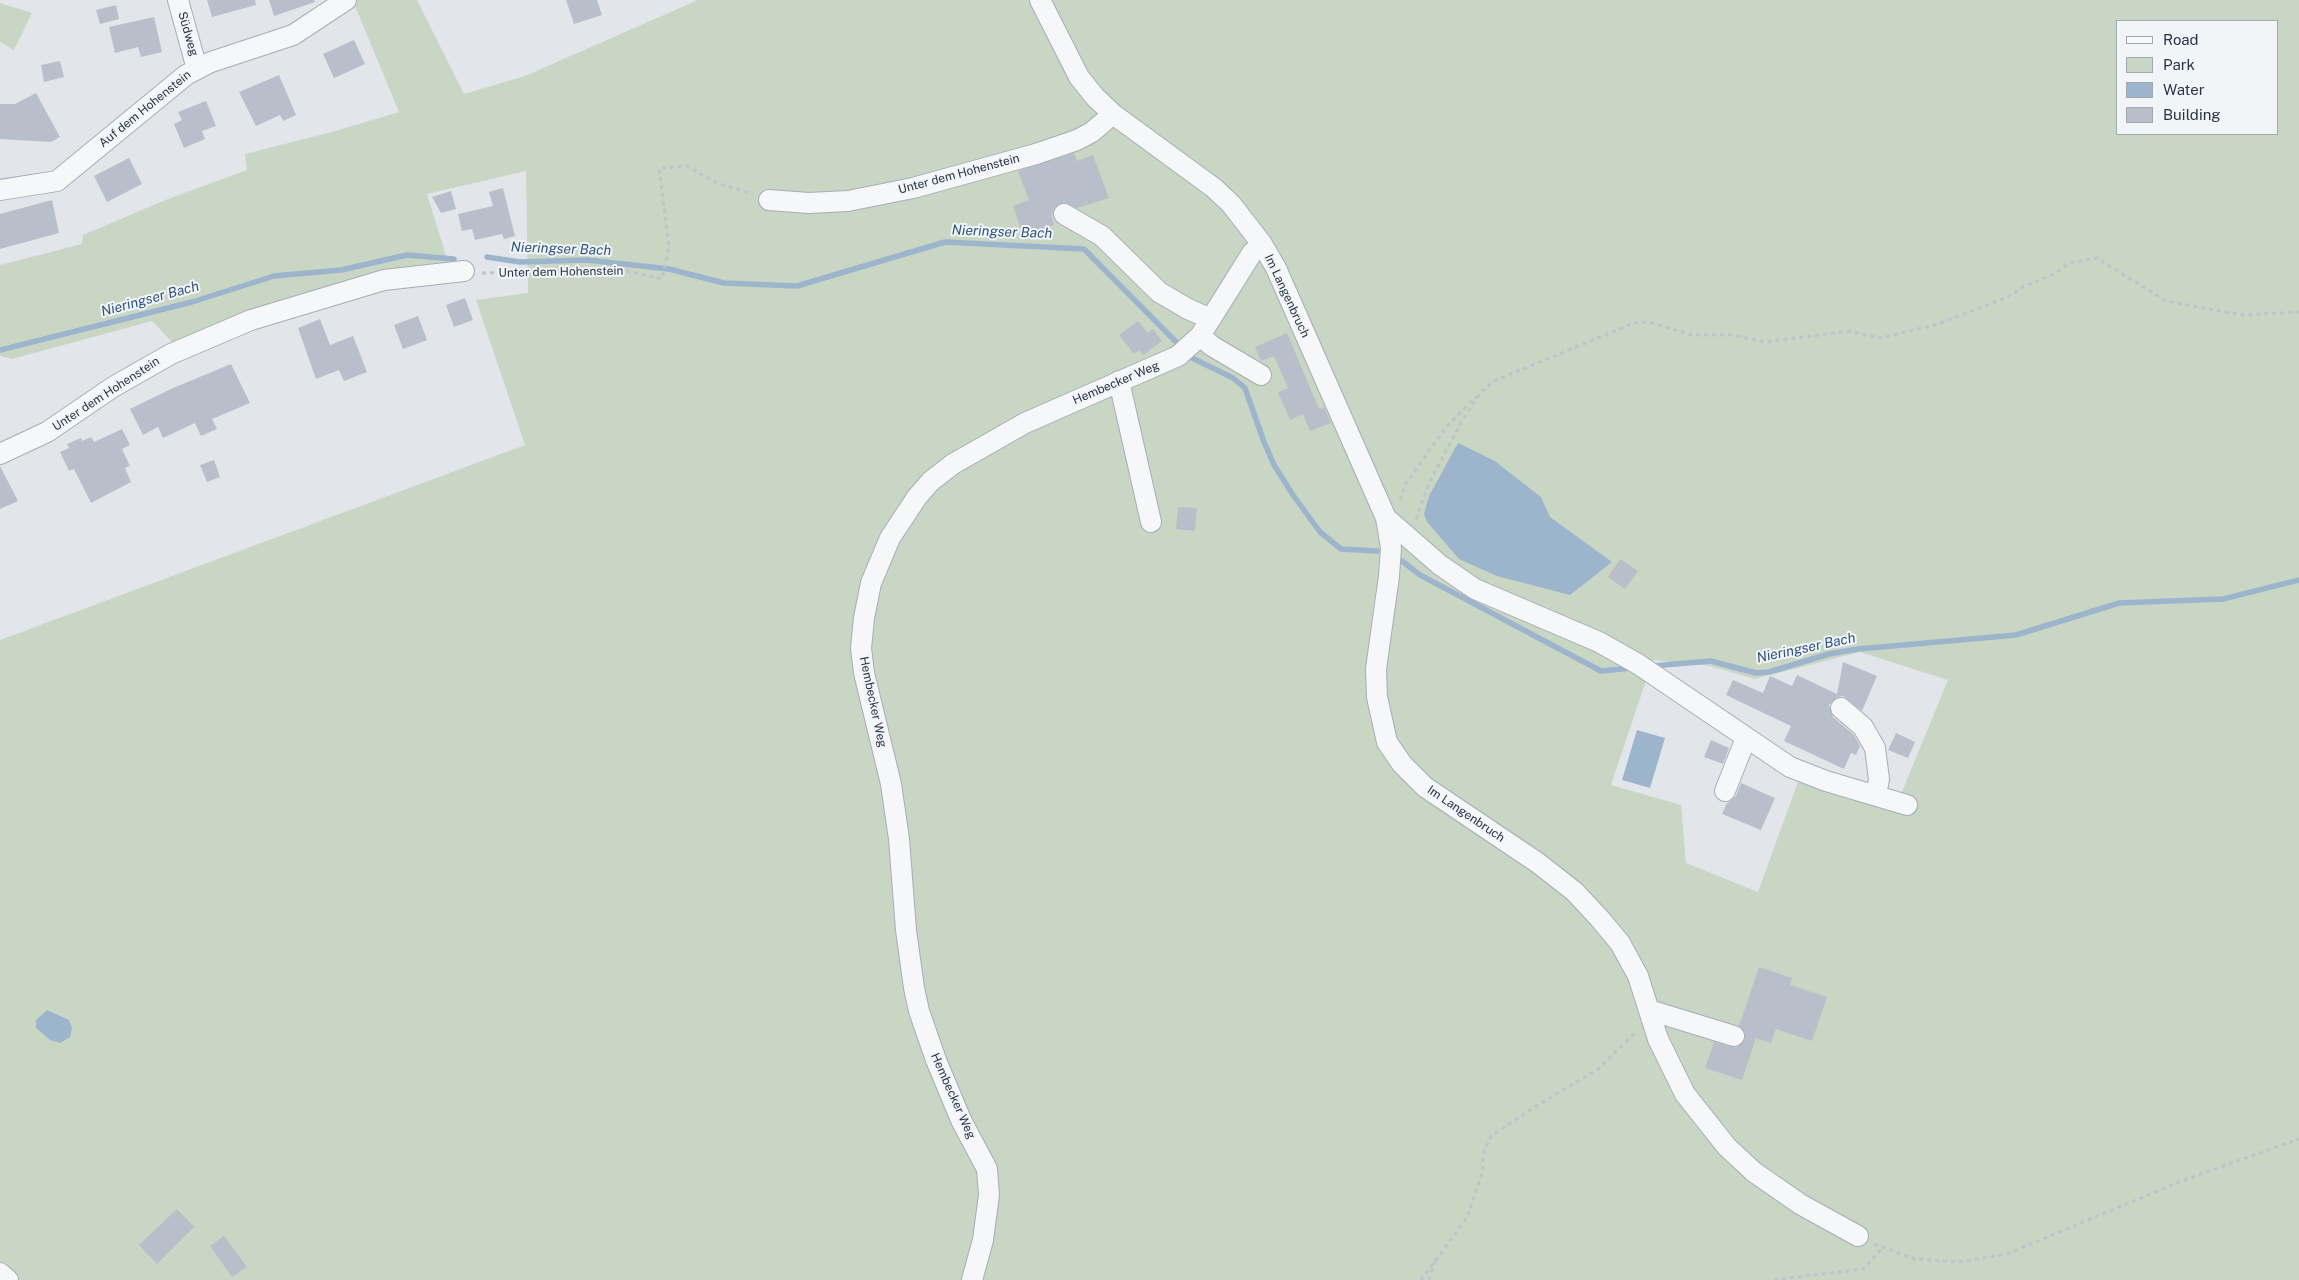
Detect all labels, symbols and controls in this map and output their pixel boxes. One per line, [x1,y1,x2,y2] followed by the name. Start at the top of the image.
[175,10,201,58] street label: Südweg
[2116,20,2279,135] legend
[2163,31,2199,48] text: Road
[2163,56,2195,73] text: Park
[96,68,194,150] street label: Auf dem Hohenstein
[2163,81,2205,98] text: Water
[2163,106,2221,123] text: Building
[897,151,1021,197] street label: Unter dem Hohenstein
[951,222,1053,242] water label: Nieringser Bach
[510,239,612,259] water label: Nieringser Bach
[1261,252,1313,340] street label: Im Langenbruch
[498,264,624,280] street label: Unter dem Hohenstein
[99,278,201,320] water label: Nieringser Bach
[50,354,162,434] street label: Unter dem Hohenstein
[1071,358,1161,408] street label: Hembecker Weg
[1755,629,1857,667] water label: Nieringser Bach
[856,655,890,749] street label: Hembecker Weg
[1425,783,1507,845] street label: Im Langenbruch
[928,1051,978,1141] street label: Hembecker Weg

